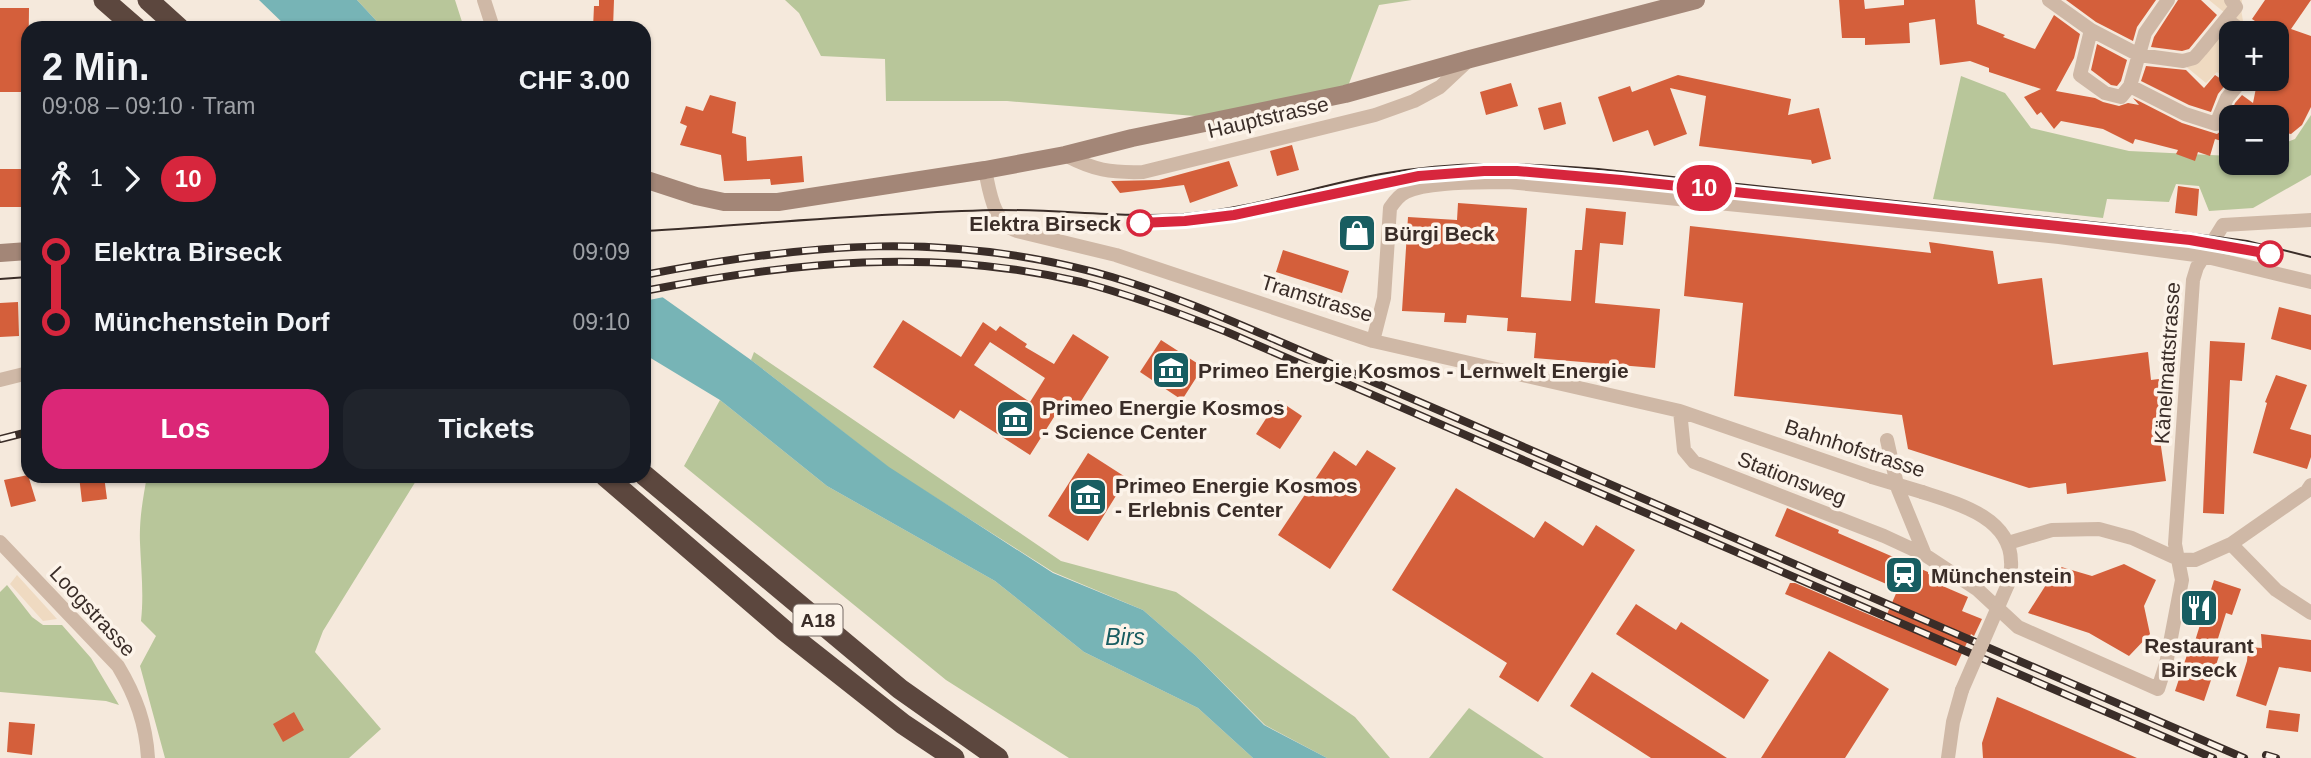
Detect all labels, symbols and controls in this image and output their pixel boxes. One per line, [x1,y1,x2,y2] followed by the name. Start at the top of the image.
[2219,21,2289,175] map controls
[2219,21,2289,91] button: +
[42,46,150,88] text: 2 Min.
[519,65,630,95] text: CHF 3.00
[1205,92,1331,142] street label: Hauptstrasse
[42,93,256,119] text: 09:08 – 09:10 · Tram
[2219,105,2289,175] button: −
[42,160,80,198] icon: walk
[113,160,151,198] icon: forward
[90,165,103,191] text: 1
[175,165,202,192] text: 10
[1672,165,1736,211] line badge: 10
[1691,174,1717,201] text: 10
[1127,210,1153,236] marker: Elektra Birseck
[969,212,1121,235] place label: Elektra Birseck
[1336,212,1378,254] shop icon: Bürgi Beck
[1384,222,1495,245] place label: Bürgi Beck
[94,237,282,267] text: Elektra Birseck
[572,239,630,265] text: 09:09
[2257,241,2283,267] unlabelled marker
[1258,270,1376,326] street label: Tramstrasse
[2150,281,2184,445] street label: Känelmattstrasse
[94,307,329,337] text: Münchenstein Dorf
[572,309,630,335] text: 09:10
[1150,349,1192,391] museum icon: Primeo Energie Kosmos - Lernwelt Energie
[1198,359,1629,382] place label: Primeo Energie Kosmos - Lernwelt Energie
[42,389,329,469] button: Los
[343,389,630,469] button: Tickets
[1042,396,1285,443] place label: Primeo Energie Kosmos - Science Center
[994,398,1036,440] museum icon: Primeo Energie Kosmos - Science Center
[1782,415,1928,481] street label: Bahnhofstrasse
[1734,447,1850,509] street label: Stationsweg
[1115,474,1358,521] place label: Primeo Energie Kosmos - Erlebnis Center
[1067,476,1109,518] museum icon: Primeo Energie Kosmos - Erlebnis Center
[1883,554,1925,596] station icon: Münchenstein
[46,561,140,661] street label: Loogstrasse
[1931,564,2072,587] place label: Münchenstein
[2178,587,2220,629] restaurant icon: Restaurant Birseck
[794,604,842,636] road number: A18
[1105,624,1145,650] water label: Birs
[2144,634,2254,681] place label: Restaurant Birseck

